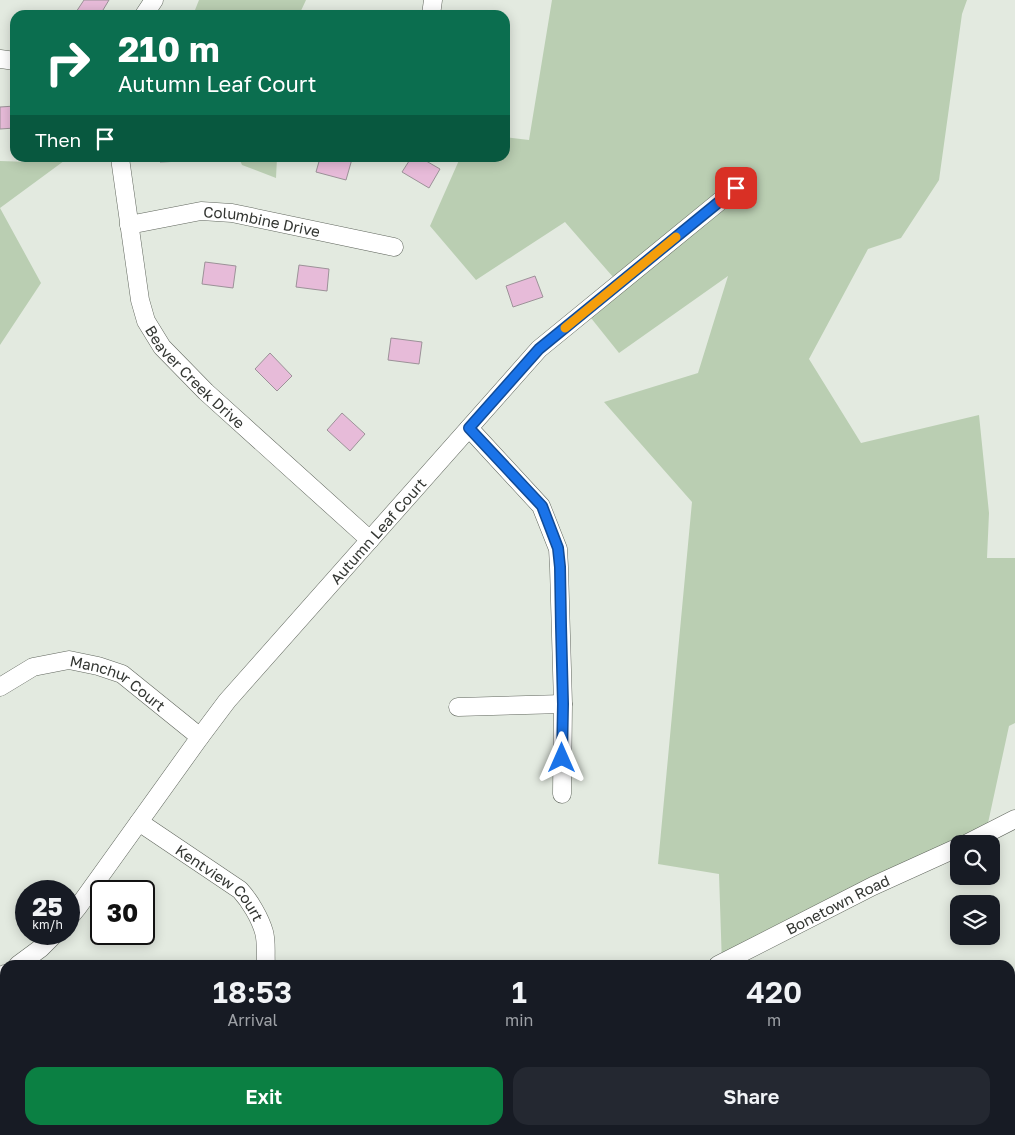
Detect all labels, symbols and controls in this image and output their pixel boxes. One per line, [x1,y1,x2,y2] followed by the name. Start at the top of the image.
[118,28,220,70] text: 210 m
[35,30,100,95] icon: right
[118,70,317,97] text: Autumn Leaf Court
[91,125,119,153] icon: arrive
[35,128,81,151] text: Then
[715,167,757,209] pin
[722,174,750,202] icon: arrive
[203,202,322,240] street label: Columbine Drive
[142,322,249,432] street label: Beaver Creek Drive
[326,474,430,587] street label: Autumn Leaf Court
[68,651,169,715] street label: Manchur Court
[535,731,587,783] position arrow
[950,835,1000,945] map controls
[950,835,1000,885] button: search
[172,840,268,924] street label: Kentview Court
[783,871,892,938] street label: Bonetown Road
[90,880,155,945] speed limit sign: 30
[32,891,63,922] text: 25
[950,895,1000,945] button: layers
[32,917,63,932] text: km/h
[213,974,292,1010] text: 18:53
[512,974,527,1010] text: 1
[746,974,802,1010] text: 420
[227,1010,278,1030] text: Arrival
[505,1010,533,1030] text: min
[767,1010,781,1030] text: m
[25,1067,503,1125] button: Exit
[513,1067,990,1125] button: Share

